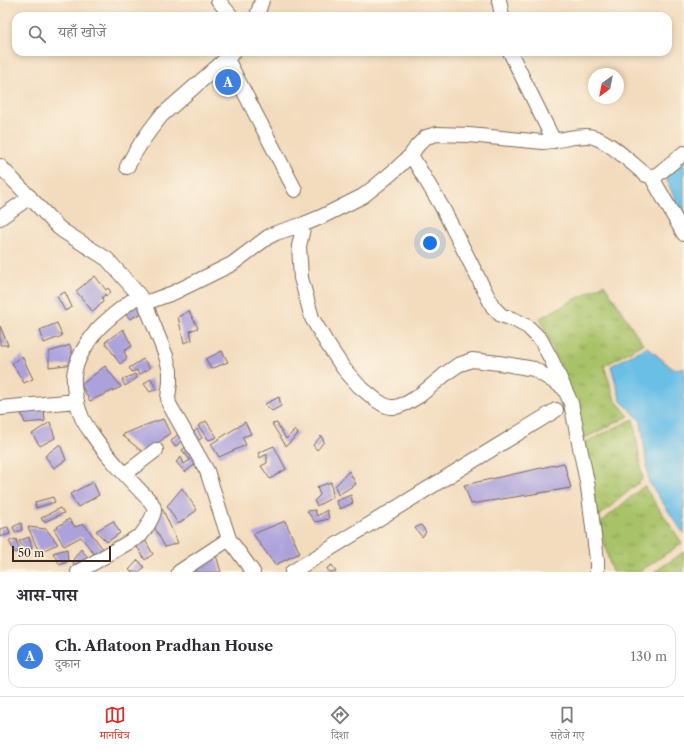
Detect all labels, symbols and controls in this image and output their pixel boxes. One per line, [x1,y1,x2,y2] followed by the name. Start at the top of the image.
[12,12,672,56] search box
[58,22,106,41] text: यहाँ खोजें
[26,23,48,45] icon: search
[215,67,241,97] pin: A
[588,68,624,104] north arrow
[420,233,440,253] your location
[12,544,111,563] scale bar
[18,546,44,560] text: 50 m
[16,585,78,605] text: आस-पास
[55,636,273,655] text: Ch. Aflatoon Pradhan House
[25,648,35,664] text: A
[631,648,667,664] text: 130 m
[55,655,80,671] text: दुकान
[100,704,129,746] tab: मानचित्र
[329,704,351,746] tab: दिशा
[550,704,584,746] tab: सहेजे गए

